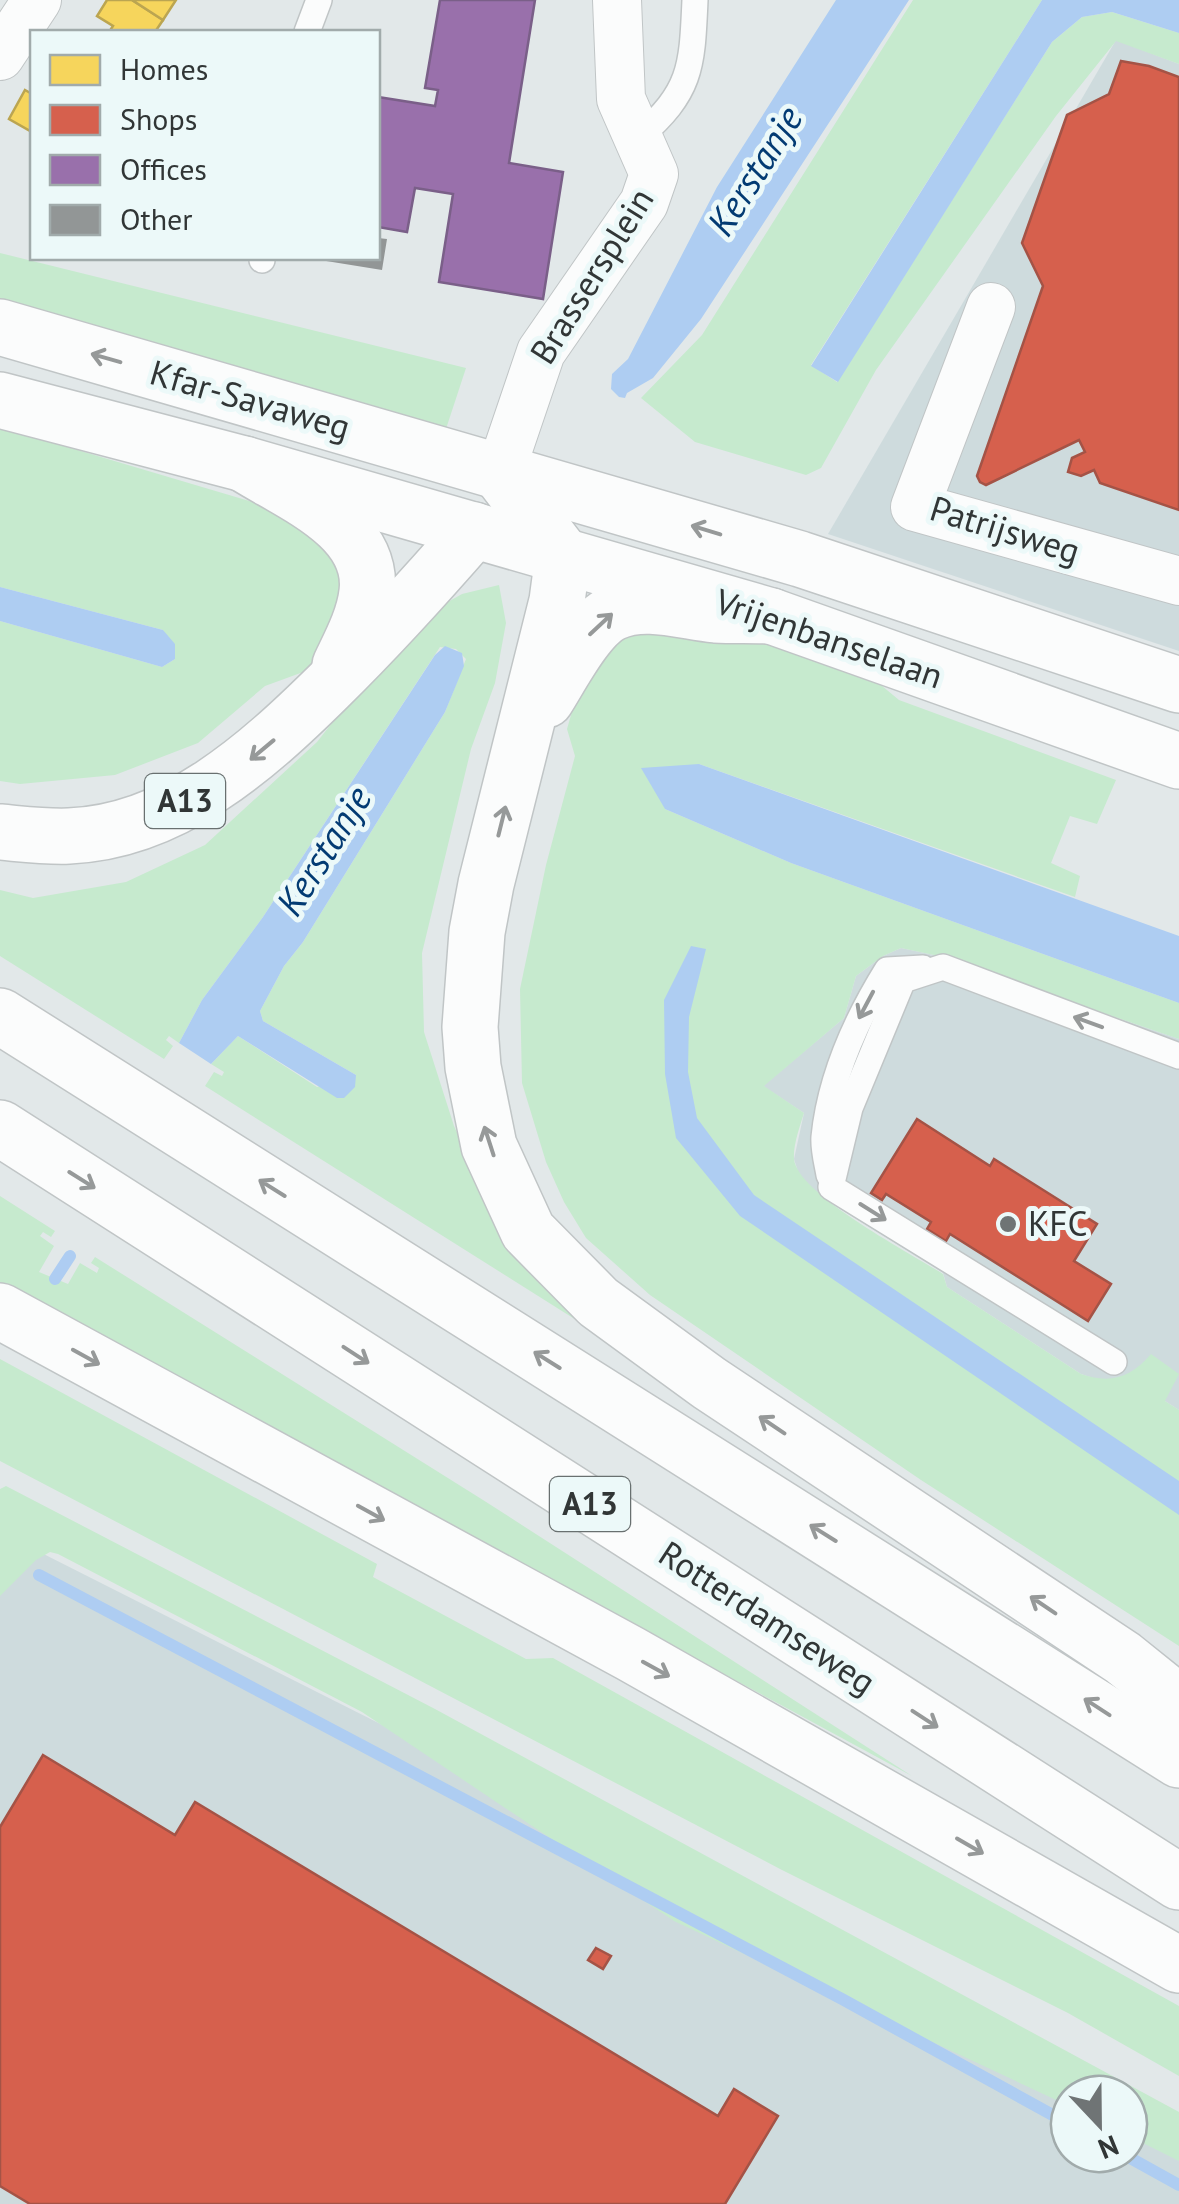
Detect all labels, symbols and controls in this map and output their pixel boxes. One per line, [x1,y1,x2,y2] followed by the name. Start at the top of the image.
[30,30,380,260] legend
[120,49,208,88] text: Homes
[695,96,813,244] water label: Kerstanje
[120,99,197,138] text: Shops
[120,149,207,188] text: Offices
[519,179,663,372] street label: Brassersplein
[120,199,193,238] text: Other
[91,348,123,366] one-way arrow
[145,349,356,450] street label: Kfar-Savaweg
[925,484,1086,574] street label: Patrijsweg
[691,520,723,538] one-way arrow
[709,577,949,698] street label: Vrijenbanselaan
[589,612,613,636] one-way arrow
[250,739,275,762] one-way arrow
[145,774,225,828] road number: A13
[264,776,382,924] water label: Kerstanje
[493,806,512,838] one-way arrow
[856,990,875,1020] one-way arrow
[1073,1012,1104,1030] one-way arrow
[479,1126,497,1158] one-way arrow
[68,1170,96,1191] one-way arrow
[258,1177,287,1198] one-way arrow
[1028,1200,1087,1246] place label: KFC
[858,1202,887,1223] one-way arrow
[997,1213,1019,1235] marker: KFC
[342,1345,370,1366] one-way arrow
[70,1348,100,1368] one-way arrow
[534,1350,562,1370] one-way arrow
[759,1415,787,1436] one-way arrow
[550,1477,630,1531] road number: A13
[356,1503,386,1523] one-way arrow
[809,1522,838,1543] one-way arrow
[651,1530,885,1704] street label: Rotterdamseweg
[1030,1595,1058,1616] one-way arrow
[641,1659,671,1679] one-way arrow
[1083,1697,1112,1718] one-way arrow
[910,1708,939,1729] one-way arrow
[954,1836,984,1856] one-way arrow
[1049,2074,1149,2174] north arrow
[1093,2127,1124,2168] text: N

